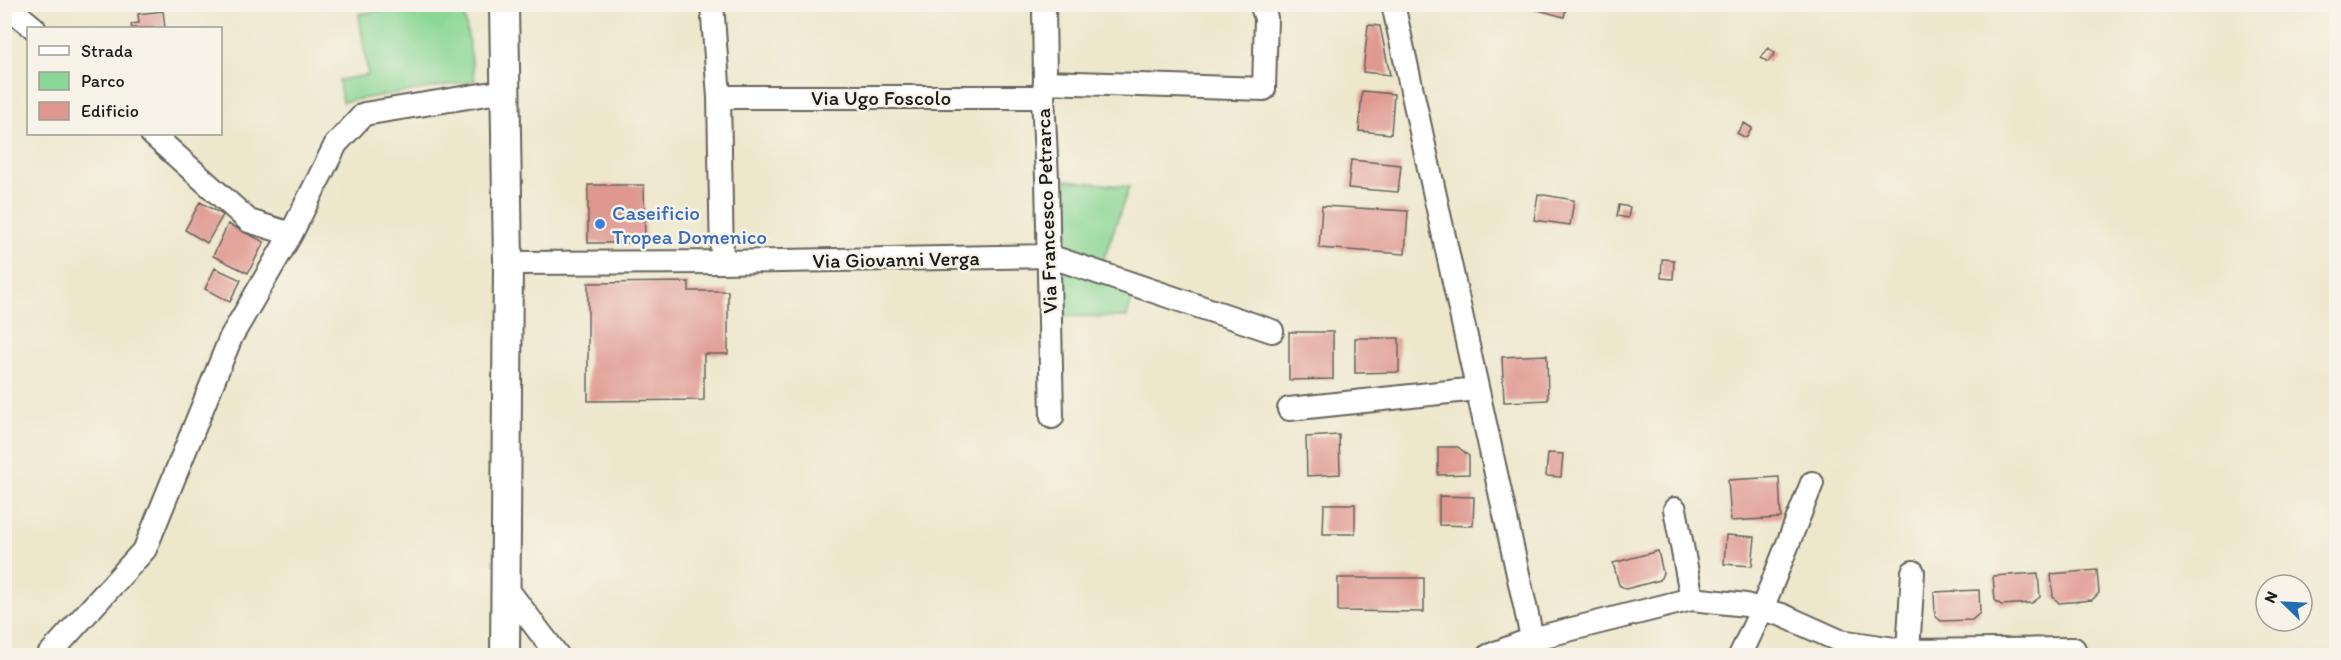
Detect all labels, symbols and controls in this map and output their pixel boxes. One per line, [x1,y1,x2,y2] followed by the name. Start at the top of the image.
[27,27,222,135] legend
[81,40,133,62] text: Strada
[81,70,125,92] text: Parco
[811,85,951,110] street label: Via Ugo Foscolo
[81,100,139,122] text: Edificio
[1030,108,1062,314] street label: Via Francesco Petrarca
[612,200,767,249] place label: Caseificio Tropea Domenico
[593,217,607,231] marker: Caseificio Tropea Domenico
[812,245,980,273] street label: Via Giovanni Verga
[2254,573,2314,633] north arrow
[2260,588,2282,606] text: N

